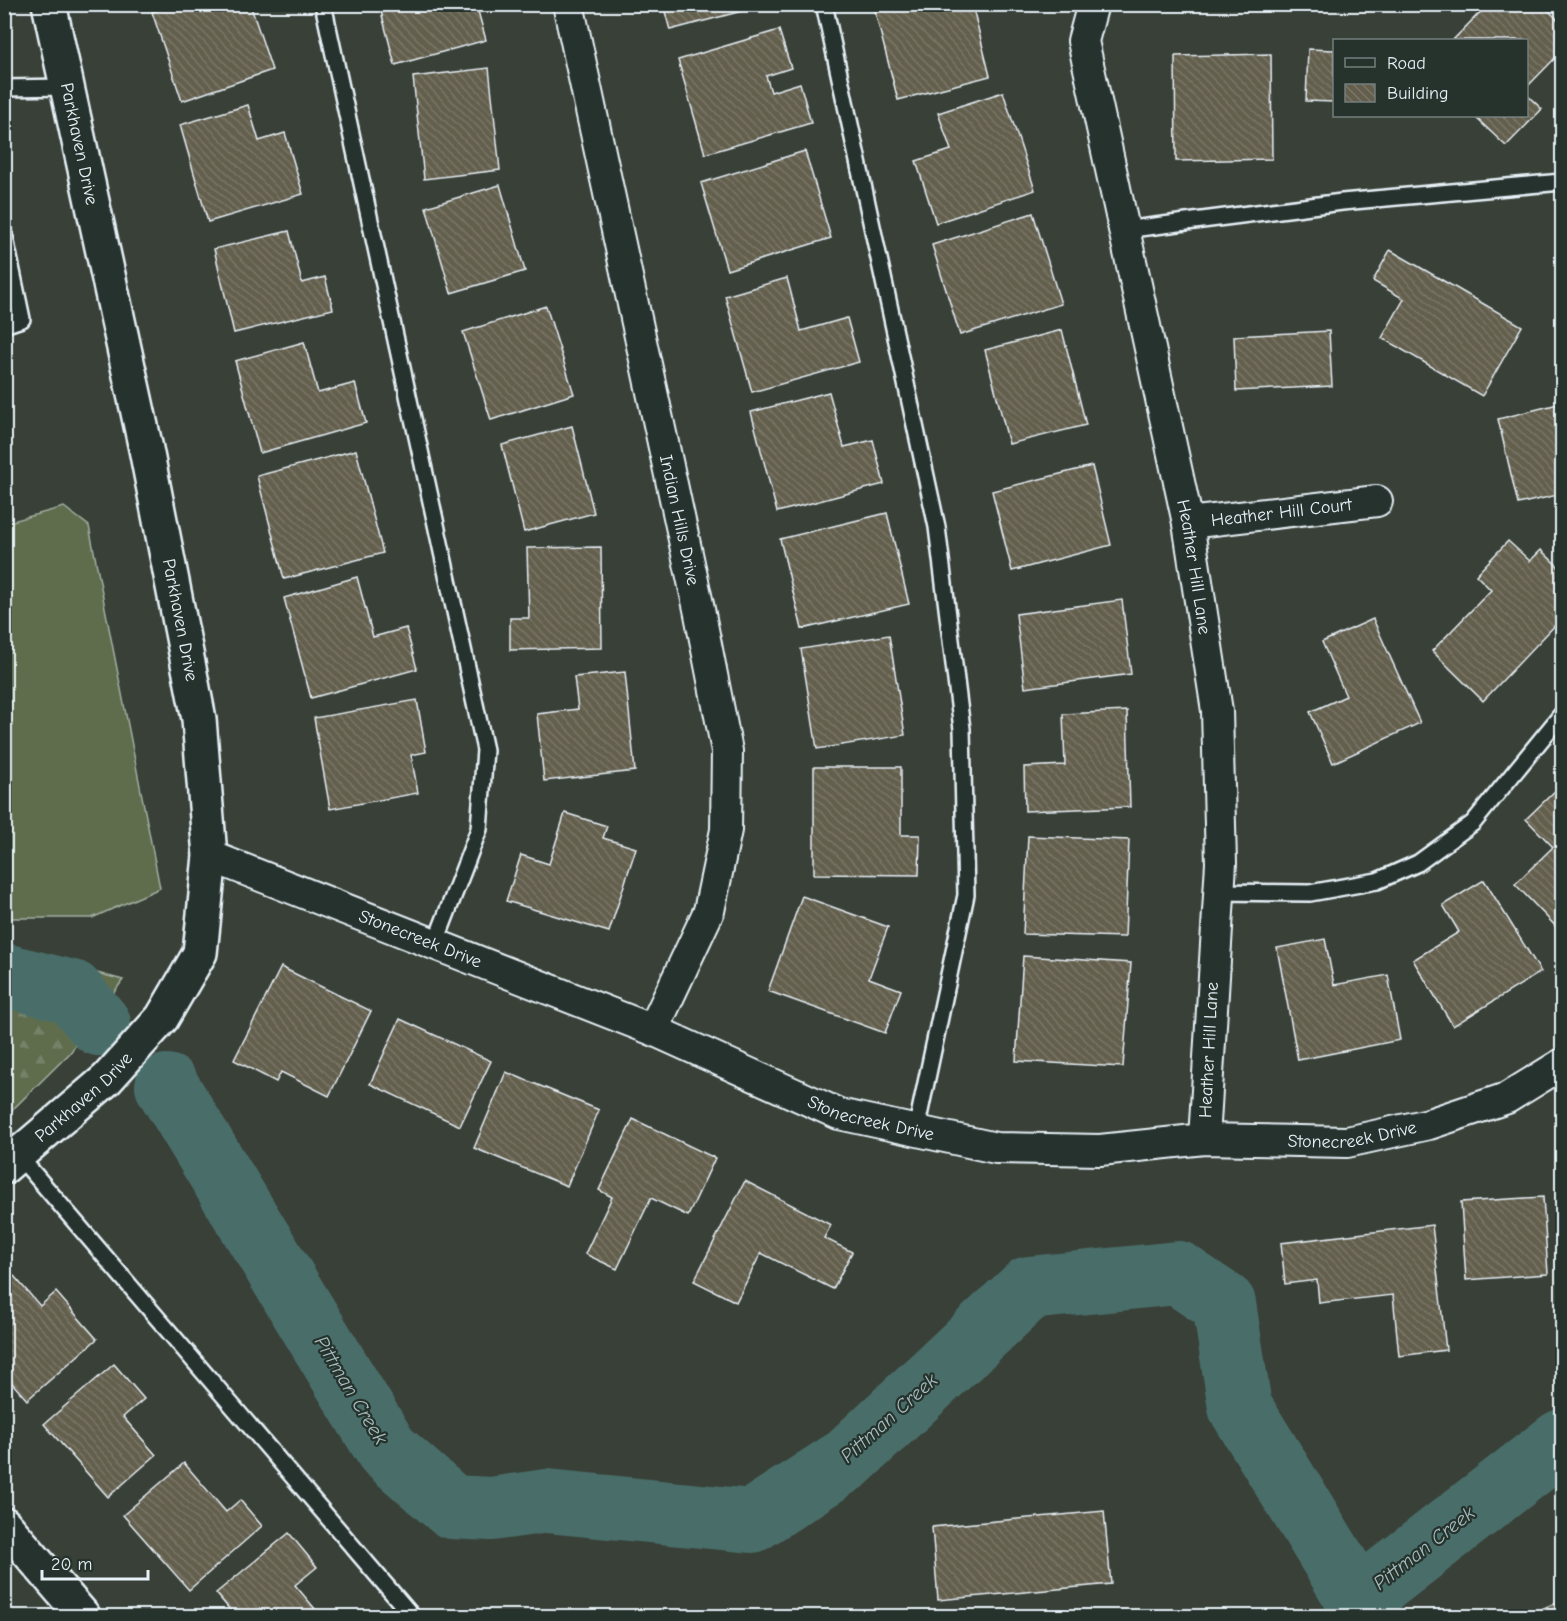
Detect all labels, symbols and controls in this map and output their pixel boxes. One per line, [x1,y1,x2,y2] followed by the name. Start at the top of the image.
[1333,39,1528,117] legend
[1387,53,1426,74] text: Road
[56,81,102,207] street label: Parkhaven Drive
[1387,83,1449,104] text: Building
[655,453,704,587] street label: Indian Hills Drive
[1210,493,1354,531] street label: Heather Hill Court
[1173,497,1216,636] street label: Heather Hill Lane
[158,557,202,683] street label: Parkhaven Drive
[356,905,485,972] street label: Stonecreek Drive
[1195,981,1223,1119] street label: Heather Hill Lane
[30,1048,137,1147] street label: Parkhaven Drive
[804,1091,936,1145] street label: Stonecreek Drive
[1287,1117,1418,1153] street label: Stonecreek Drive
[310,1332,393,1449] water label: Pittman Creek
[836,1368,942,1467] water label: Pittman Creek
[1369,1501,1480,1595] water label: Pittman Creek
[42,1543,148,1581] scale bar
[51,1554,92,1575] text: 20 m

